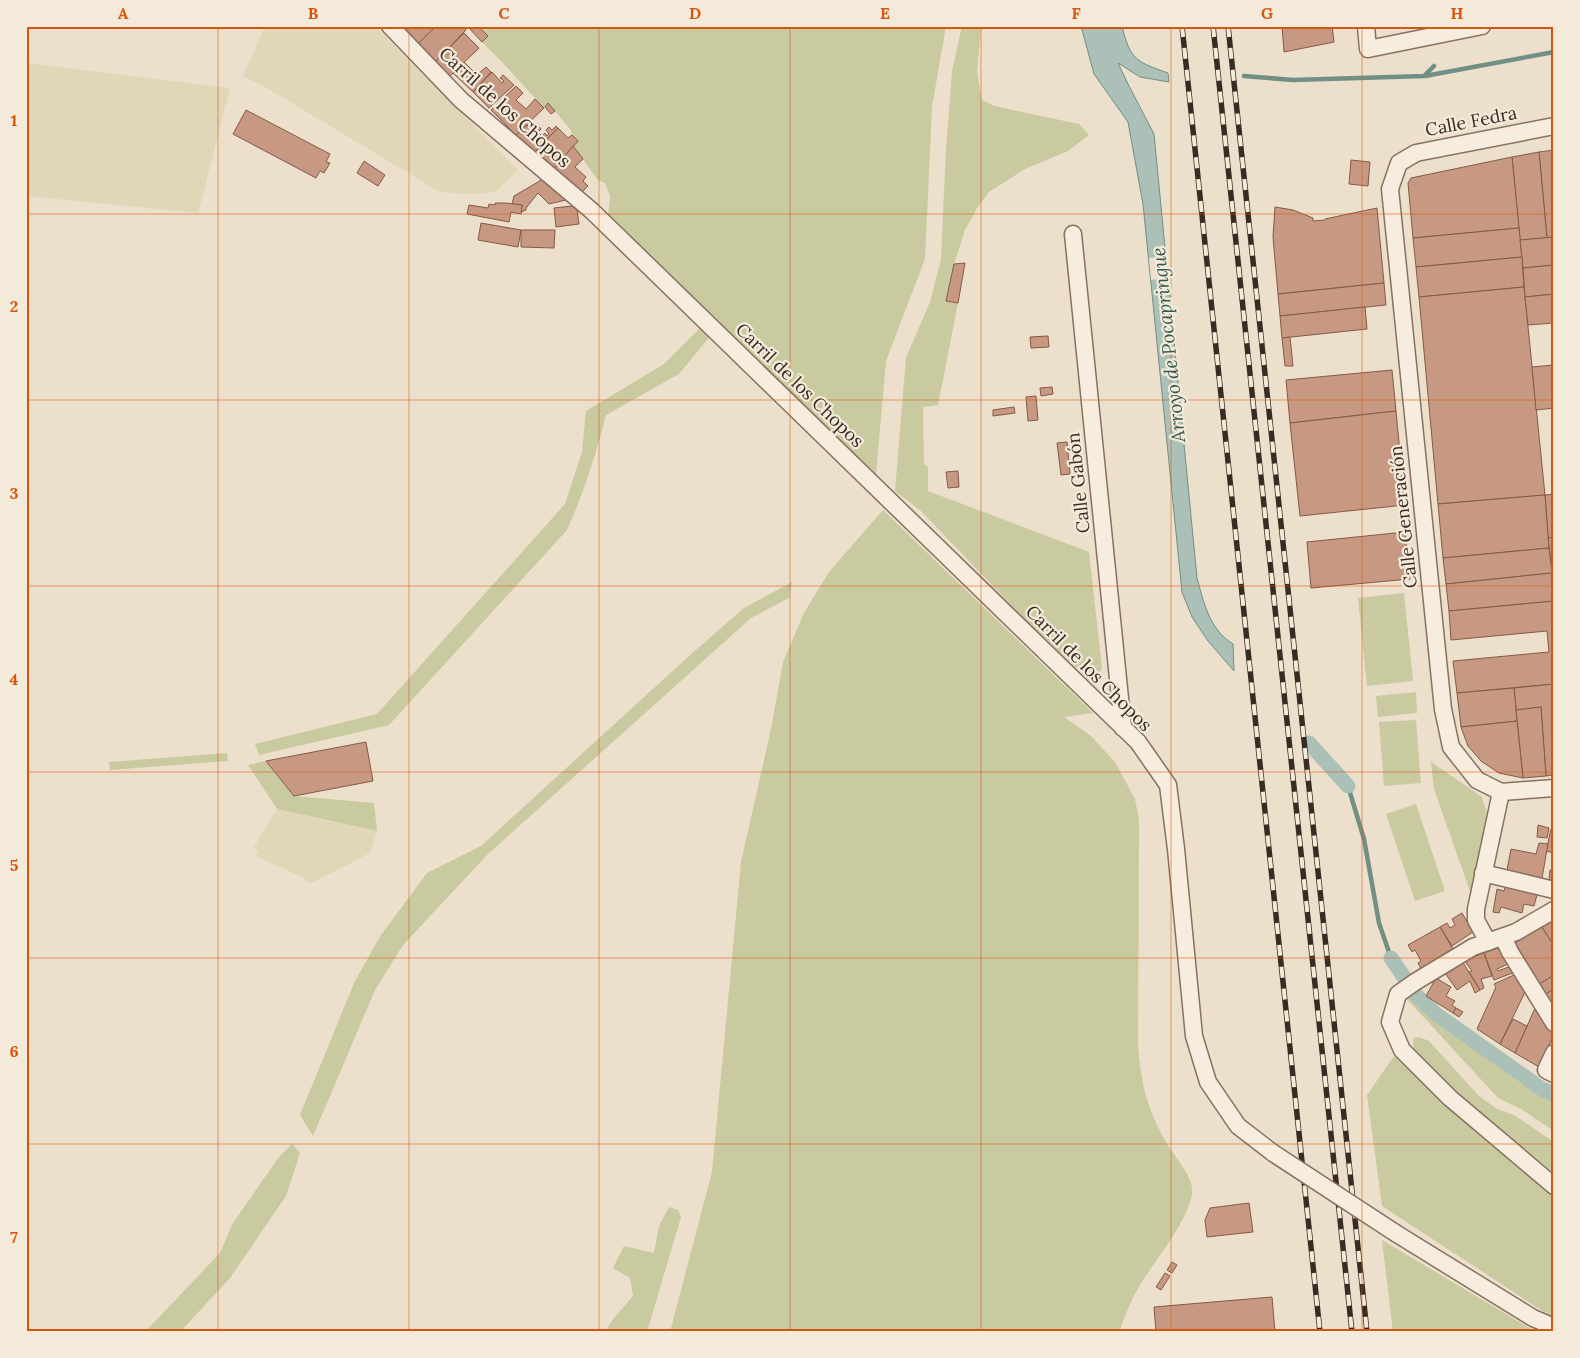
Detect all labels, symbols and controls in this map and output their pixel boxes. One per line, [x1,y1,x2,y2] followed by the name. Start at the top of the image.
[118,3,129,23] text: A
[308,3,319,23] text: B
[498,3,510,23] text: C
[689,3,701,23] text: D
[880,3,890,23] text: E
[1071,3,1081,23] text: F
[1261,3,1273,23] text: G
[1451,3,1464,23] text: H
[434,42,576,172] street label: Carril de los Chopos
[1423,101,1519,141] street label: Calle Fedra
[11,110,17,130] text: 1
[1146,246,1190,445] water label: Arroyo de Pocapringue
[10,296,18,316] text: 2
[731,318,869,452] street label: Carril de los Chopos
[1061,431,1095,534] street label: Calle Gabón
[1384,444,1422,589] street label: Calle Generación
[10,483,19,503] text: 3
[1021,600,1157,736] street label: Carril de los Chopos
[10,669,19,689] text: 4
[10,855,19,875] text: 5
[9,1041,19,1061] text: 6
[10,1227,18,1247] text: 7

